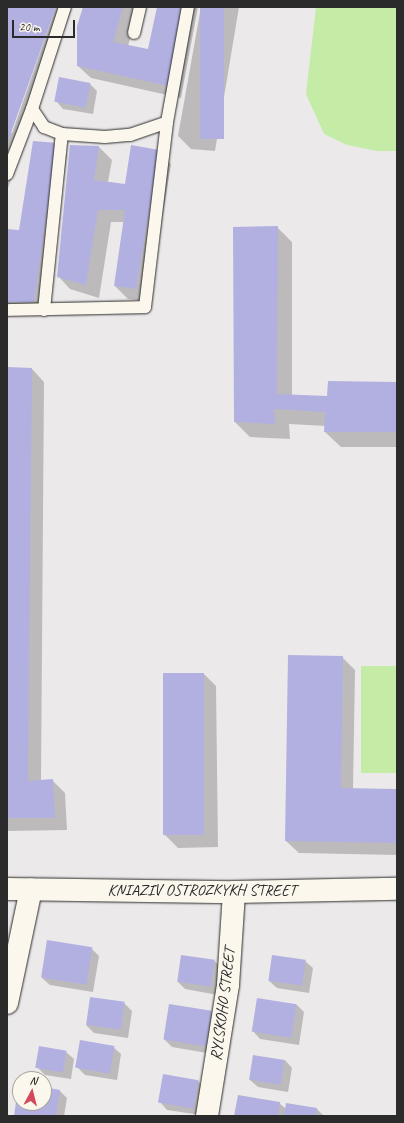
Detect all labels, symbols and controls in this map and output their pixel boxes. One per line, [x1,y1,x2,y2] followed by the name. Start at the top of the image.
[14,12,77,38] scale bar
[19,19,39,35] text: 20 m
[108,880,296,900] street label: KNIAZIV OSTROZKYKH STREET
[207,946,239,1062] street label: RYLSKOHO STREET
[12,1071,52,1111] north arrow
[29,1073,38,1087] text: N

